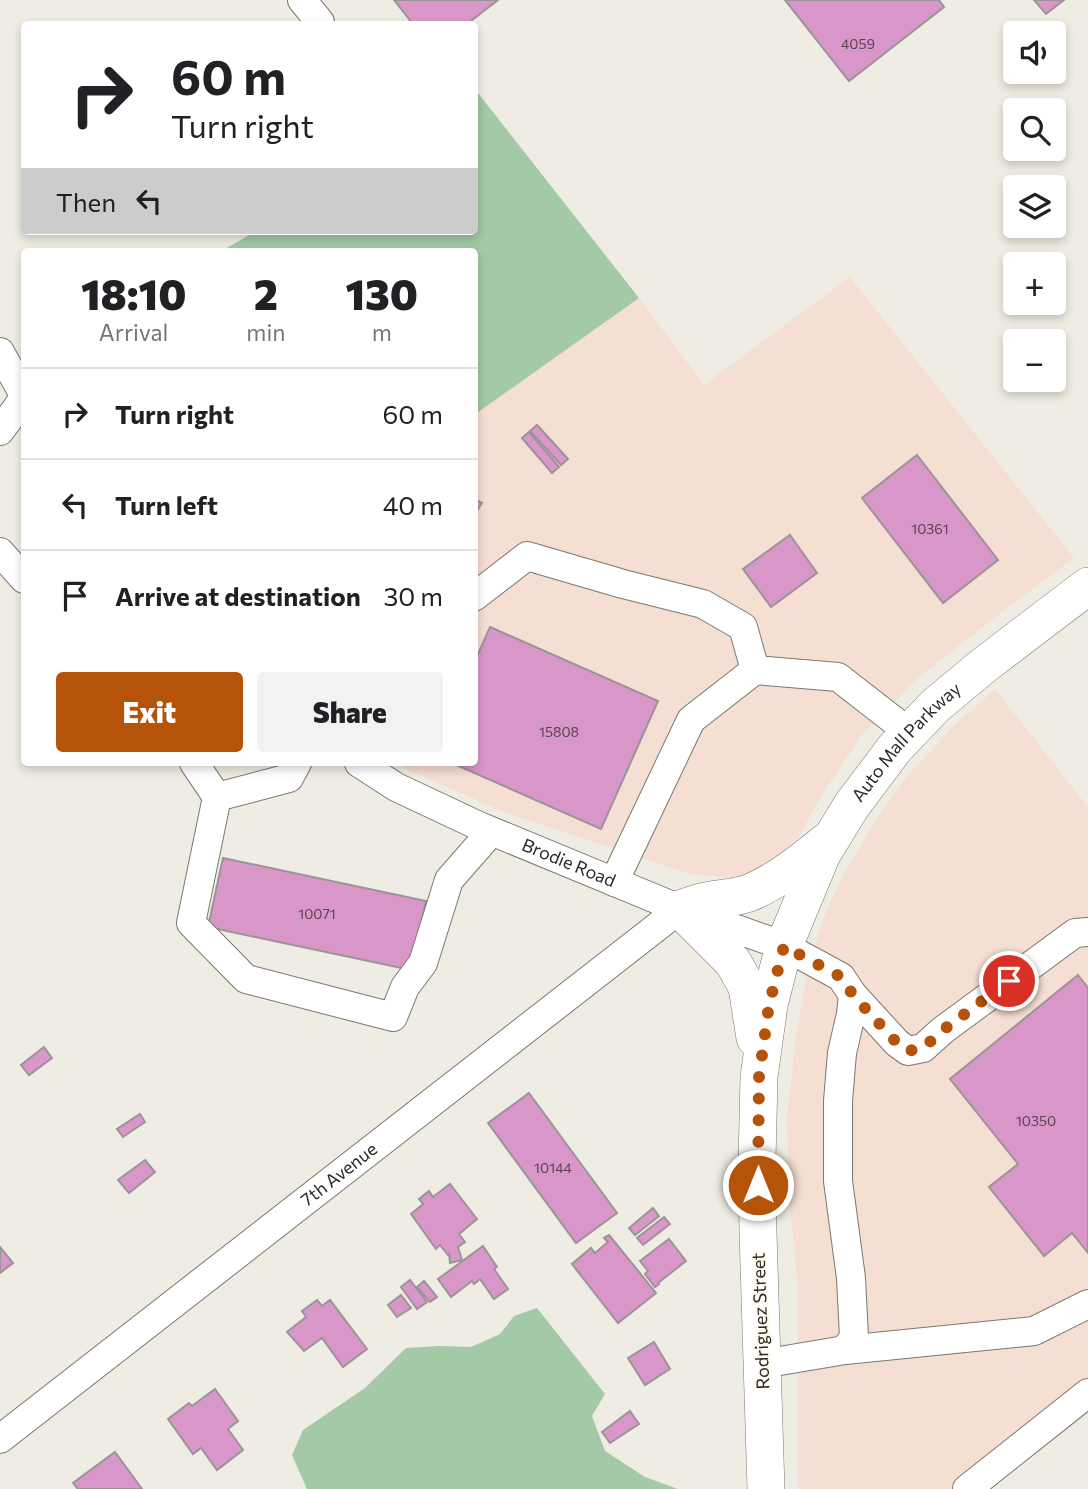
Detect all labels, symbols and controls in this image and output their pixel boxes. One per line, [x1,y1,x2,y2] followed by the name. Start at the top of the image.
[1003,21,1066,392] map controls
[1003,21,1066,84] button: sound
[841,35,875,52] house number: 4059
[171,45,286,105] text: 60 m
[56,49,147,140] icon: right
[1003,98,1066,161] button: search
[171,105,314,145] text: Turn right
[1003,175,1066,238] button: layers
[130,182,168,220] icon: left
[56,186,116,217] text: Then
[1003,252,1066,315] button: +
[81,267,186,319] text: 18:10
[254,267,278,319] text: 2
[345,267,418,319] text: 130
[99,318,168,346] text: Arrival
[246,318,285,346] text: min
[372,318,392,346] text: m
[1003,329,1066,392] button: −
[56,395,94,433] icon: right
[115,398,234,429] text: Turn right
[383,398,443,429] text: 60 m
[56,486,94,524] icon: left
[115,489,218,520] text: Turn left
[383,489,443,520] text: 40 m
[911,520,949,537] house number: 10361
[56,577,94,615] icon: arrive
[115,580,361,611] text: Arrive at destination
[384,580,443,611] text: 30 m
[56,672,243,752] button: Exit
[257,672,443,752] button: Share
[846,677,965,806] street label: Auto Mall Parkway
[539,723,579,740] house number: 15808
[519,833,619,891] street label: Brodie Road
[298,905,336,922] house number: 10071
[979,951,1039,1011] pin
[990,962,1028,1000] icon: arrive
[1016,1112,1056,1129] house number: 10350
[296,1137,381,1210] street label: 7th Avenue
[721,1148,795,1222] position arrow
[534,1159,573,1176] house number: 10144
[747,1252,773,1390] street label: Rodriguez Street

